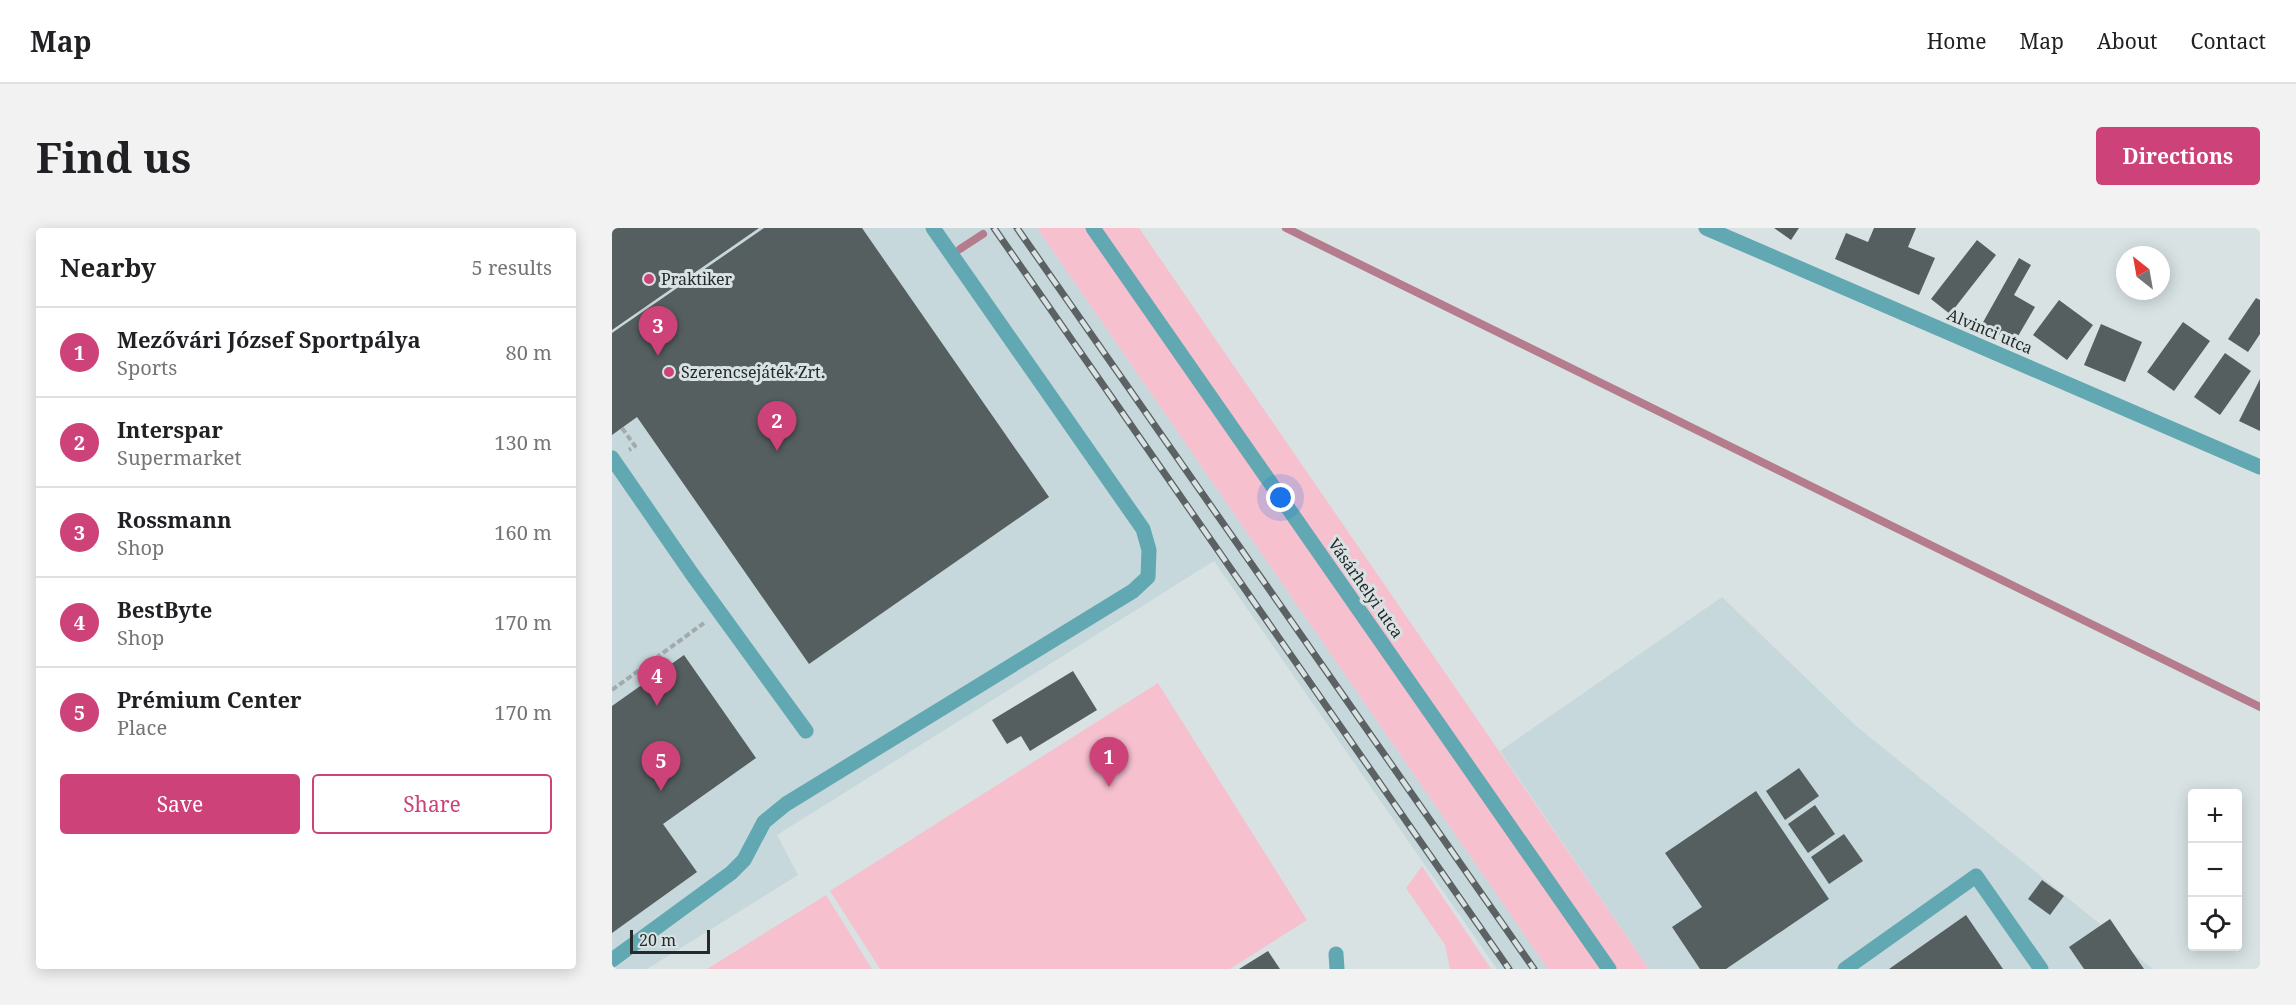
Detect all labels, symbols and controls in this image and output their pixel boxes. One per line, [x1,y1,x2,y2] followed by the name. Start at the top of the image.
[30,22,92,60] text: Map
[1927,27,1987,55] text: Home
[2020,27,2064,55] text: Map
[2097,27,2158,55] text: About
[2191,27,2266,55] text: Contact
[2096,127,2260,185] button: Directions
[36,128,191,185] text: Find us
[2116,246,2170,300] north arrow
[60,249,156,285] text: Nearby
[472,254,552,281] text: 5 results
[661,268,733,290] place label: Praktiker
[642,272,656,286] marker: Praktiker
[1944,303,2036,359] street label: Alvinci utca
[638,306,678,356] pin: 3
[117,324,421,354] text: Mezővári József Sportpálya
[74,339,85,366] text: 1
[506,339,552,366] text: 80 m
[117,354,177,381] text: Sports
[681,361,825,383] place label: Szerencsejáték Zrt.
[662,365,676,379] marker: Szerencsejáték Zrt.
[758,402,796,451] pin: 2
[117,414,223,444] text: Interspar
[74,429,85,456] text: 2
[494,429,552,456] text: 130 m
[117,444,242,471] text: Supermarket
[1266,483,1295,512] your location
[117,504,232,534] text: Rossmann
[74,519,85,546] text: 3
[494,519,552,546] text: 160 m
[117,534,164,561] text: Shop
[1323,534,1409,642] street label: Vásárhelyi utca
[117,594,212,624] text: BestByte
[74,609,85,636] text: 4
[494,609,552,636] text: 170 m
[117,624,164,651] text: Shop
[638,656,676,706] pin: 4
[117,684,302,714] text: Prémium Center
[74,699,85,726] text: 5
[494,699,552,726] text: 170 m
[117,714,167,741] text: Place
[1090,738,1128,787] pin: 1
[641,742,680,791] pin: 5
[60,774,300,834] button: Save
[312,774,552,834] button: Share
[2188,789,2242,951] map controls
[2188,789,2242,843] button: +
[2188,843,2242,897] button: −
[2188,897,2242,951] button: locate
[630,927,710,954] scale bar
[639,929,676,951] text: 20 m

